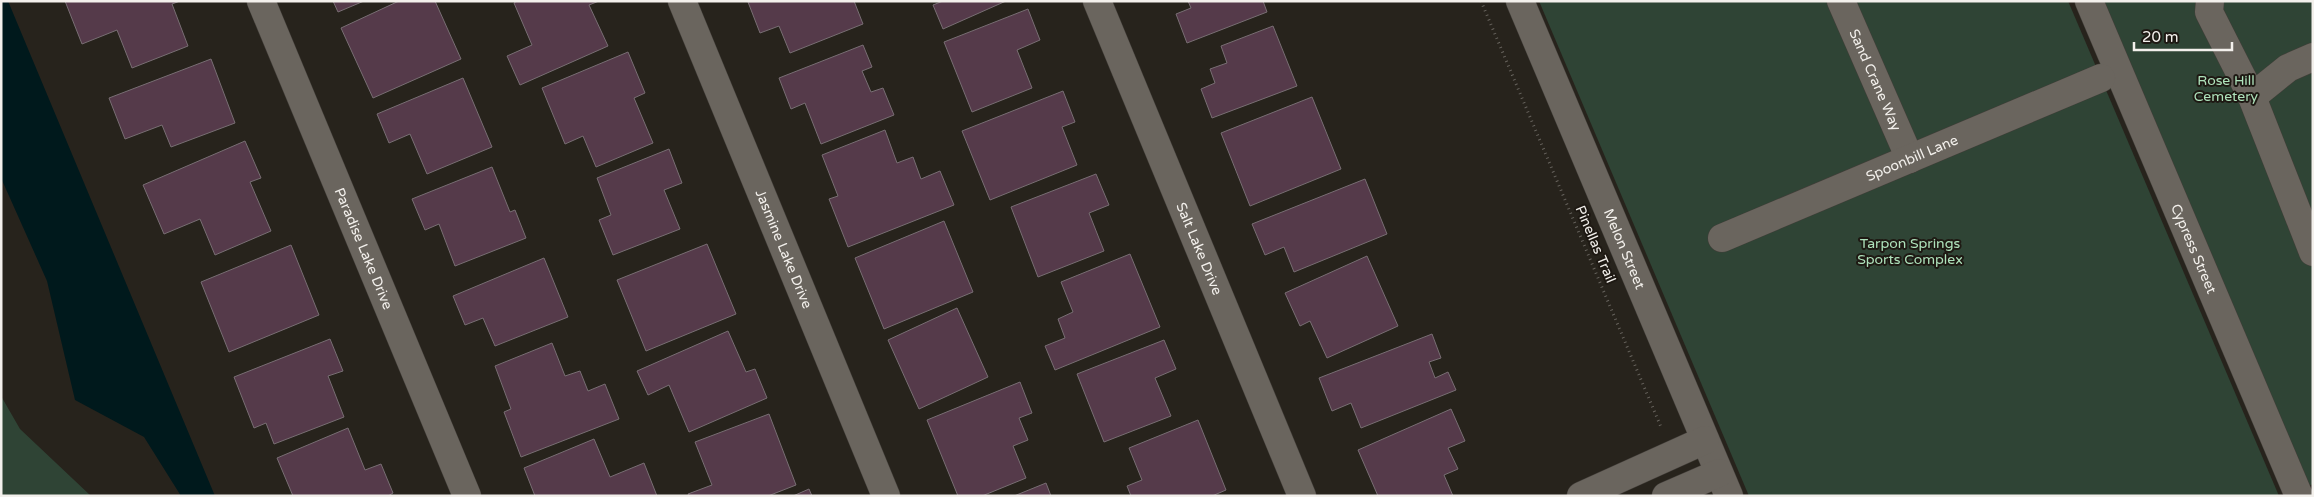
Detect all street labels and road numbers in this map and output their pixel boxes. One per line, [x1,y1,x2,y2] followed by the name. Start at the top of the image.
[1845,26,1905,134] street label: Sand Crane Way
[1863,131,1961,185] street label: Spoonbill Lane
[331,185,396,312] street label: Paradise Lake Drive
[752,187,816,311] street label: Jasmine Lake Drive
[1172,200,1226,298] street label: Salt Lake Drive
[2167,201,2220,297] street label: Cypress Street
[1572,203,1619,285] street label: Pinellas Trail
[1600,206,1649,292] street label: Melon Street

